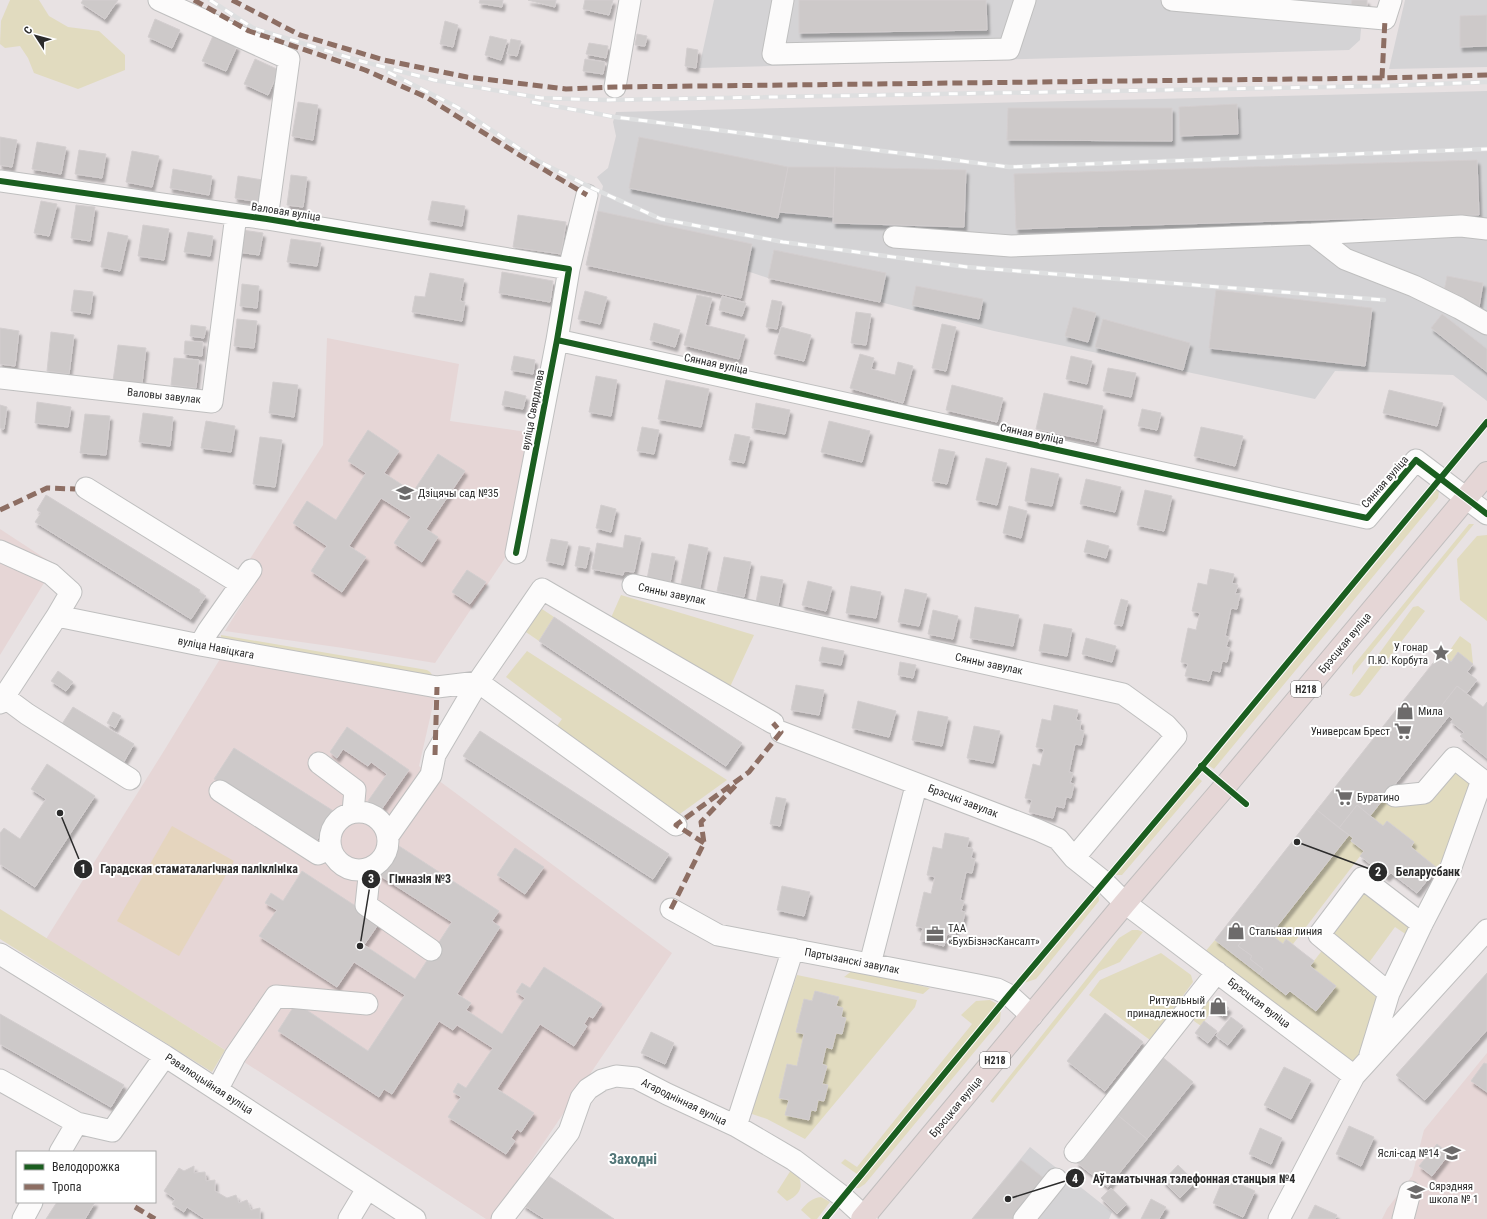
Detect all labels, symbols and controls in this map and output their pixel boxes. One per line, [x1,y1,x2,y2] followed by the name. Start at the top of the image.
[16,16,56,56] north arrow
[21,24,35,37] text: С
[250,200,322,224] street label: Валовая вуліца
[683,351,749,377] street label: Сянная вуліца
[519,369,547,451] street label: вуліца Свярдлова
[126,386,202,406] street label: Валовы завулак
[999,421,1065,447] street label: Сянная вуліца
[1359,453,1411,511] street label: Сянная вуліца
[395,483,415,503] school or university icon: Дзіцячы сад №35
[418,487,499,500] place label: Дзіцячы сад №35
[637,580,708,608] street label: Сянны завулак
[1316,610,1374,676] street label: Брэсцкая вуліца
[177,634,255,662] street label: вуліца Навіцкага
[1368,641,1428,667] place label: У гонар П.Ю. Корбута
[1431,643,1451,663] place icon: У гонар П.Ю. Корбута
[954,650,1025,678] street label: Сянны завулак
[1291,681,1321,697] road number: Н218
[1395,701,1415,721] shop icon: Мила
[1418,705,1443,718] place label: Мила
[1393,721,1413,741] supermarket icon: Универсам Брест
[1311,725,1390,738] place label: Универсам Брест
[926,782,1001,821] street label: Брэсцкі завулак
[1334,787,1354,807] supermarket icon: Буратино
[1357,791,1400,804] place label: Буратино
[73,857,306,881] callout: Гарадская стаматалагічная паліклініка
[1368,860,1468,884] callout: Беларусбанк
[80,862,86,876] text: 1
[100,862,298,876] text: Гарадская стаматалагічная паліклініка
[1375,865,1381,879] text: 2
[1396,865,1460,879] text: Беларусбанк
[361,867,459,891] callout: Гімназія №3
[368,872,374,886] text: 3
[389,872,451,886] text: Гімназія №3
[1226,921,1246,941] shop icon: Стальная линия
[948,922,1040,948] place label: ТАА «БухБізнэсКансалт»
[925,924,945,944] office icon: ТАА «БухБізнэсКансалт»
[1249,925,1322,938] place label: Стальная линия
[803,945,901,977] street label: Партызанскі завулак
[1225,975,1293,1031] street label: Брэсцкая вуліца
[1127,994,1205,1020] place label: Ритуальный принадлежности
[1208,996,1228,1016] shop icon: Ритуальный принадлежности
[163,1051,255,1117] street label: Рэвалюцыйная вуліца
[980,1052,1010,1068] road number: Н218
[927,1074,985,1140] street label: Брэсцкая вуліца
[639,1076,729,1128] street label: Агароднінная вуліца
[1442,1143,1462,1163] school or university icon: Яслі-сад №14
[1377,1147,1440,1160] place label: Яслі-сад №14
[609,1150,657,1168] district label: Заходні
[16,1151,156,1203] legend
[52,1160,120,1174] text: Велодорожка
[1065,1166,1304,1190] callout: Аўтаматычная тэлефонная станцыя №4
[1072,1172,1078,1186] text: 4
[1093,1172,1295,1186] text: Аўтаматычная тэлефонная станцыя №4
[52,1180,82,1194] text: Тропа
[1429,1180,1478,1206] place label: Сярэдняя школа № 1
[1406,1182,1426,1202] school or university icon: Сярэдняя школа № 1

